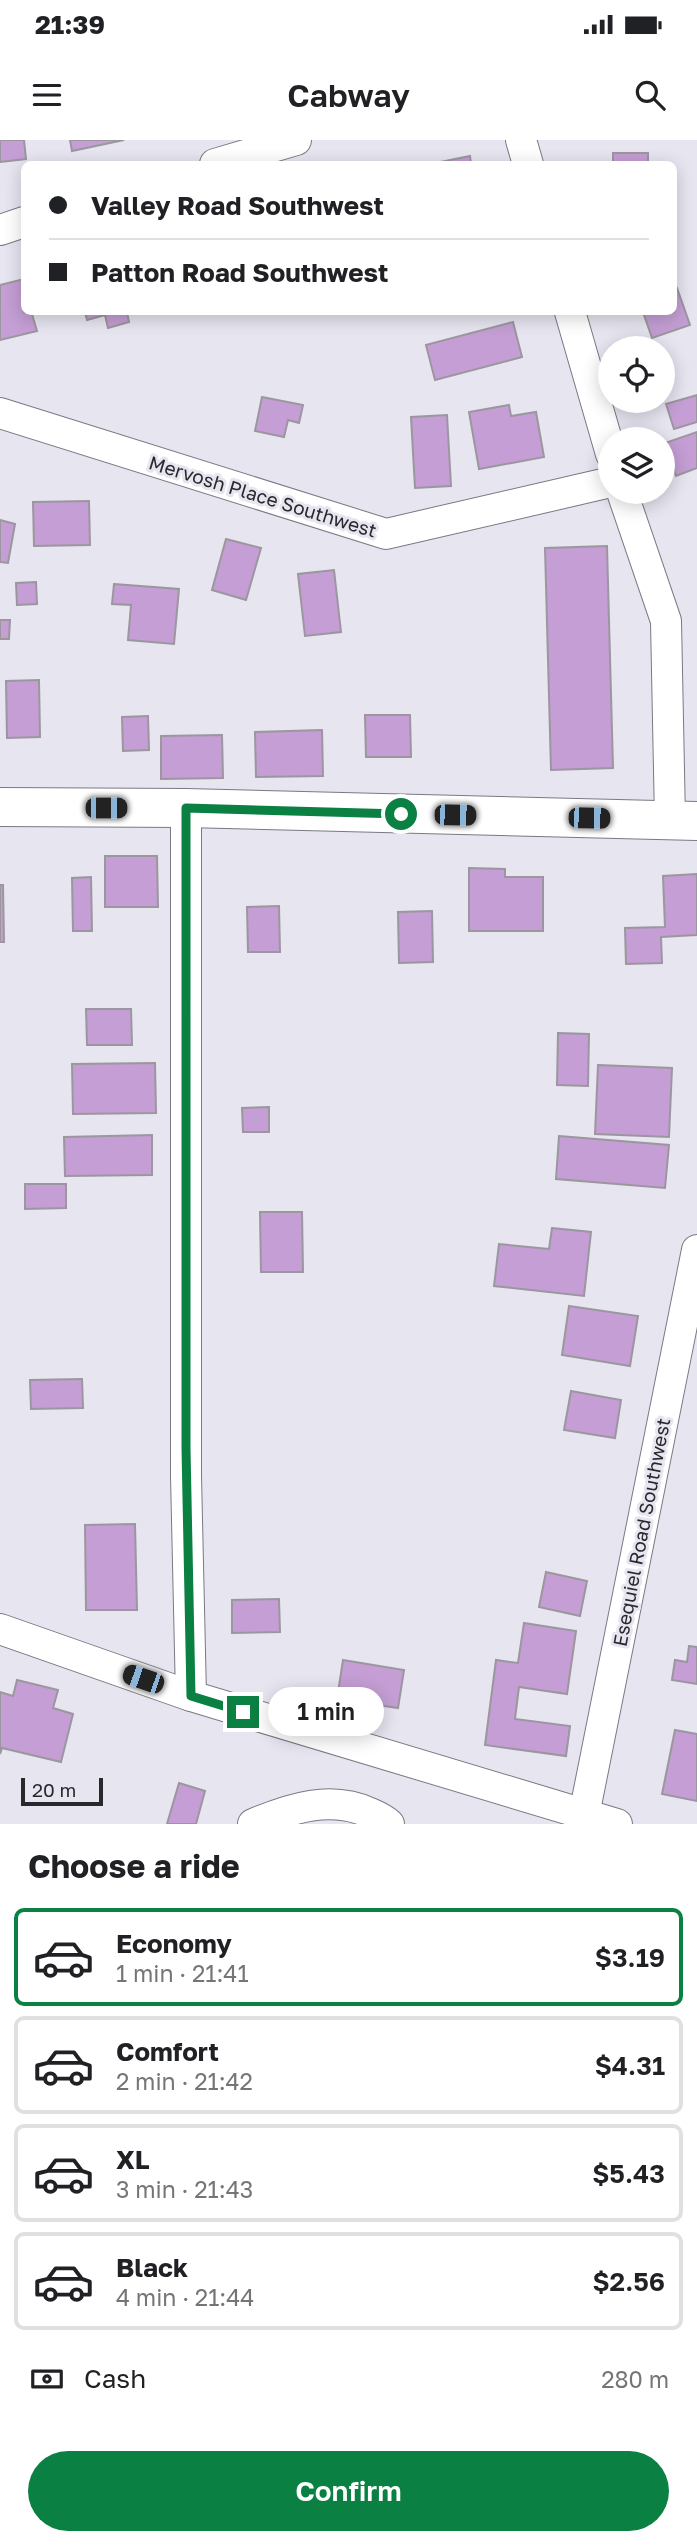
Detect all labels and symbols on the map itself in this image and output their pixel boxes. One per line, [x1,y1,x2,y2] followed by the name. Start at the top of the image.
[146,450,380,542] street label: Mervosh Place Southwest
[86,798,128,819] car
[385,798,417,830] route start
[434,804,477,826] car
[568,807,611,829] car
[608,1416,674,1648] street label: Esequiel Road Southwest
[120,1662,167,1696] car
[268,1688,383,1736] callout: 1 min
[227,1696,259,1728] route end
[21,1775,103,1807] scale bar

